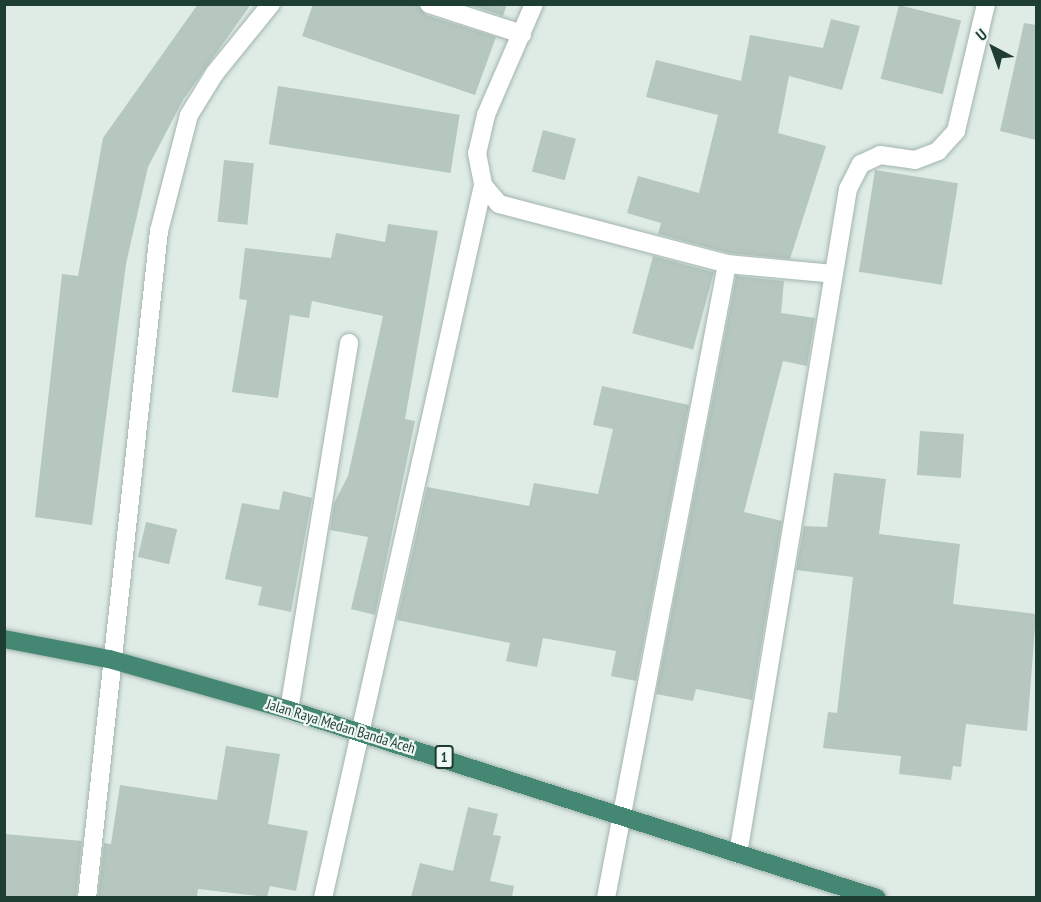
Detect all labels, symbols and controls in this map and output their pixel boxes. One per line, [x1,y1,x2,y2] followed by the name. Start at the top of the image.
[963,18,1023,78] north arrow
[972,24,991,45] text: U
[264,695,418,757] street label: Jalan Raya Medan Banda Aceh
[434,746,454,768] road number: 1

